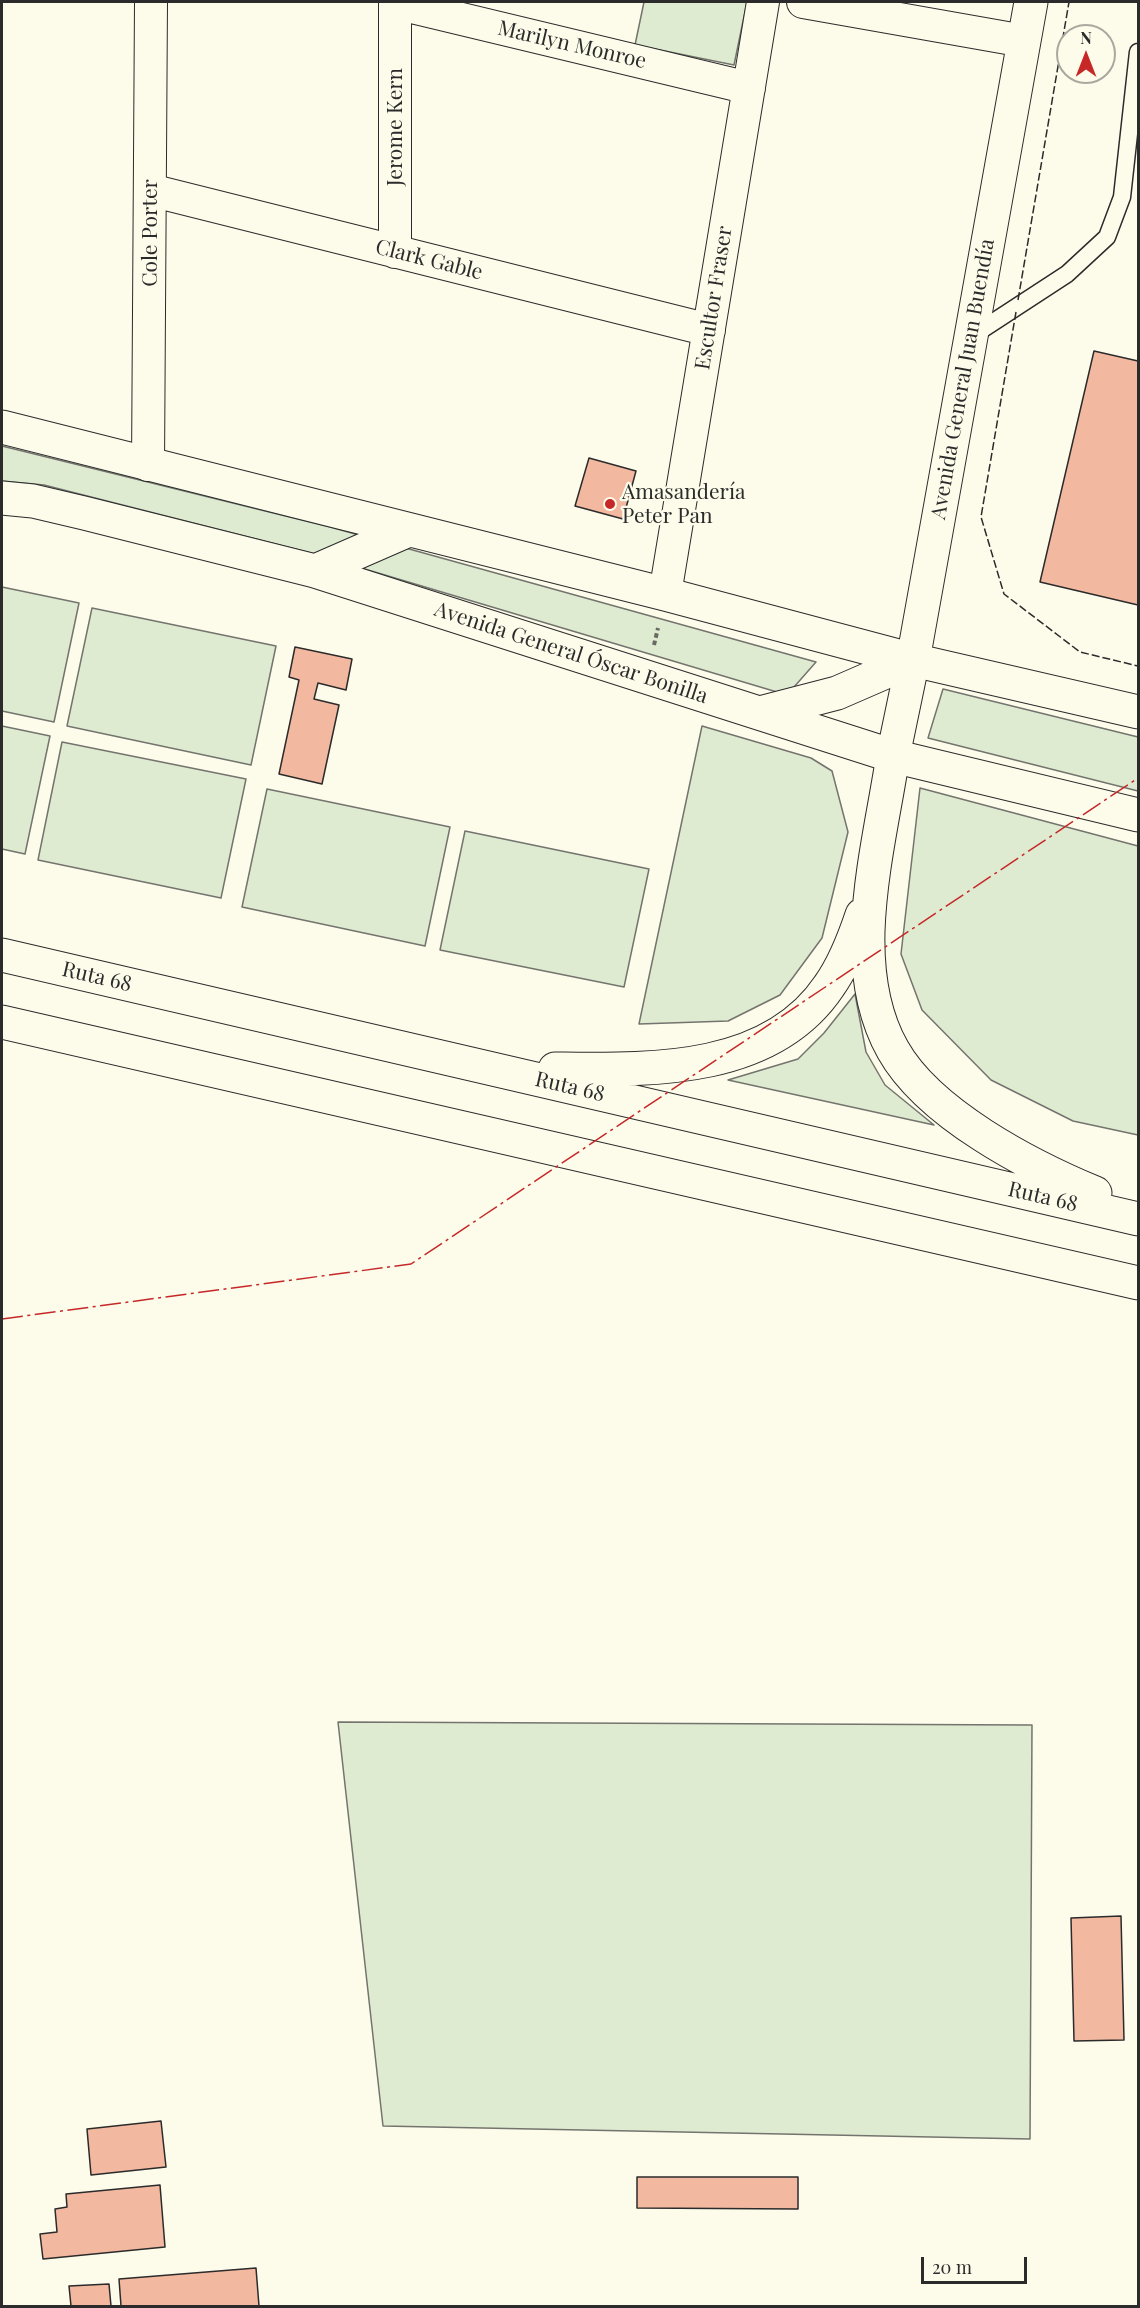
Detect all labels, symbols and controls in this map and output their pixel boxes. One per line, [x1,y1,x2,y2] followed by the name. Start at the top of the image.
[495,16,649,74] street label: Marilyn Monroe
[1056,24,1116,84] north arrow
[1080,27,1092,48] text: N
[382,68,408,186] street label: Jerome Kern
[137,179,163,287] street label: Cole Porter
[690,224,738,372] street label: Escultor Fraser
[373,234,485,286] street label: Clark Gable
[926,237,1000,521] street label: Avenida General Juan Buendía
[622,479,746,529] place label: Amasandería Peter Pan
[603,497,617,511] marker: Amasandería Peter Pan
[431,597,711,709] street label: Avenida General Óscar Bonilla
[60,957,134,997] street label: Ruta 68
[533,1067,607,1107] street label: Ruta 68
[1006,1177,1080,1217] street label: Ruta 68
[924,2245,1030,2283] scale bar
[932,2255,972,2279] text: 20 m

